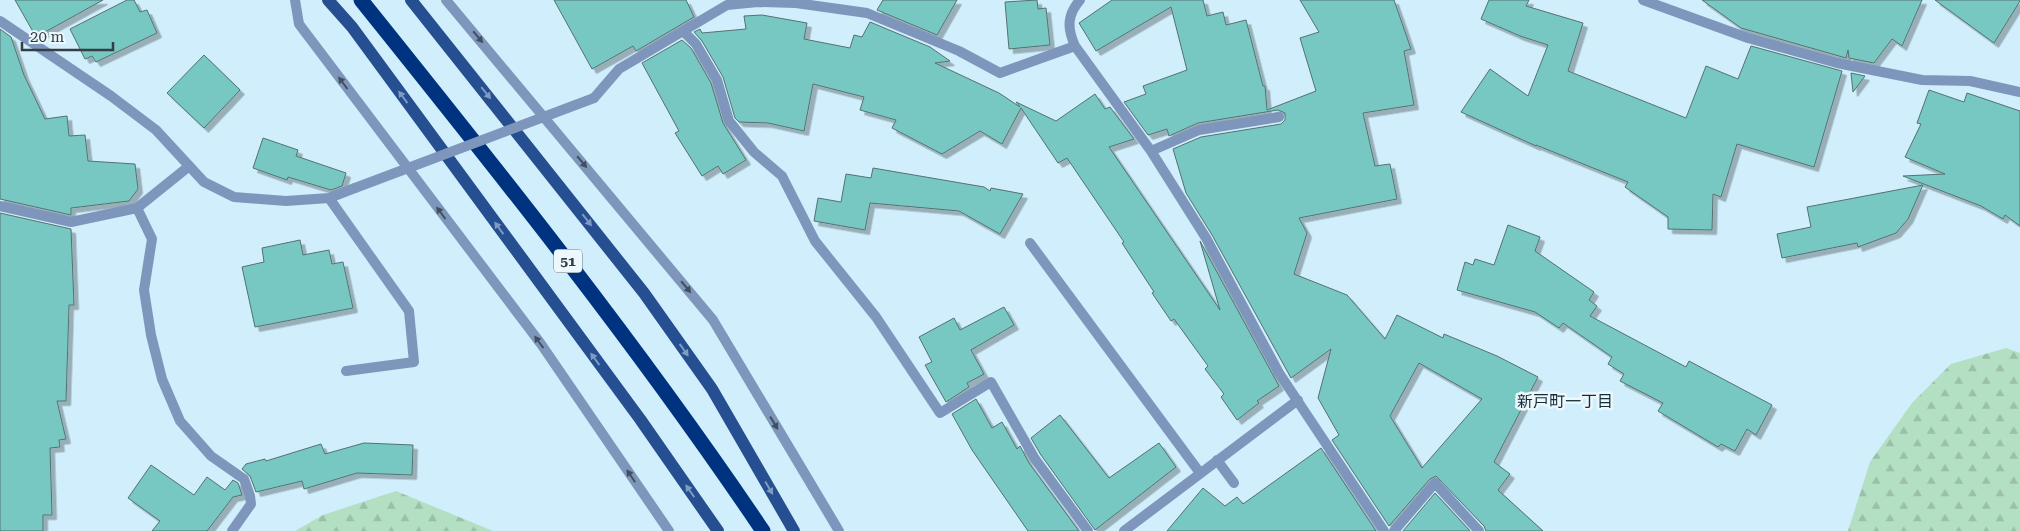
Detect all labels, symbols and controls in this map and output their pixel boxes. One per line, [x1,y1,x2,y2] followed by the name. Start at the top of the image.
[22,20,114,52] scale bar
[30,28,65,46] text: 20 m
[472,31,483,44] one-way arrow
[338,77,349,90] one-way arrow
[480,86,491,99] one-way arrow
[398,90,408,104] one-way arrow
[576,156,587,169] one-way arrow
[436,207,447,220] one-way arrow
[581,213,592,226] one-way arrow
[494,221,504,235] one-way arrow
[554,250,582,272] road number: 51
[680,280,691,293] one-way arrow
[534,336,545,349] one-way arrow
[679,343,689,357] one-way arrow
[590,352,600,366] one-way arrow
[1517,392,1613,411] district label: 新戸町一丁目
[770,416,779,429] one-way arrow
[626,470,636,483] one-way arrow
[765,482,774,495] one-way arrow
[685,484,695,498] one-way arrow

